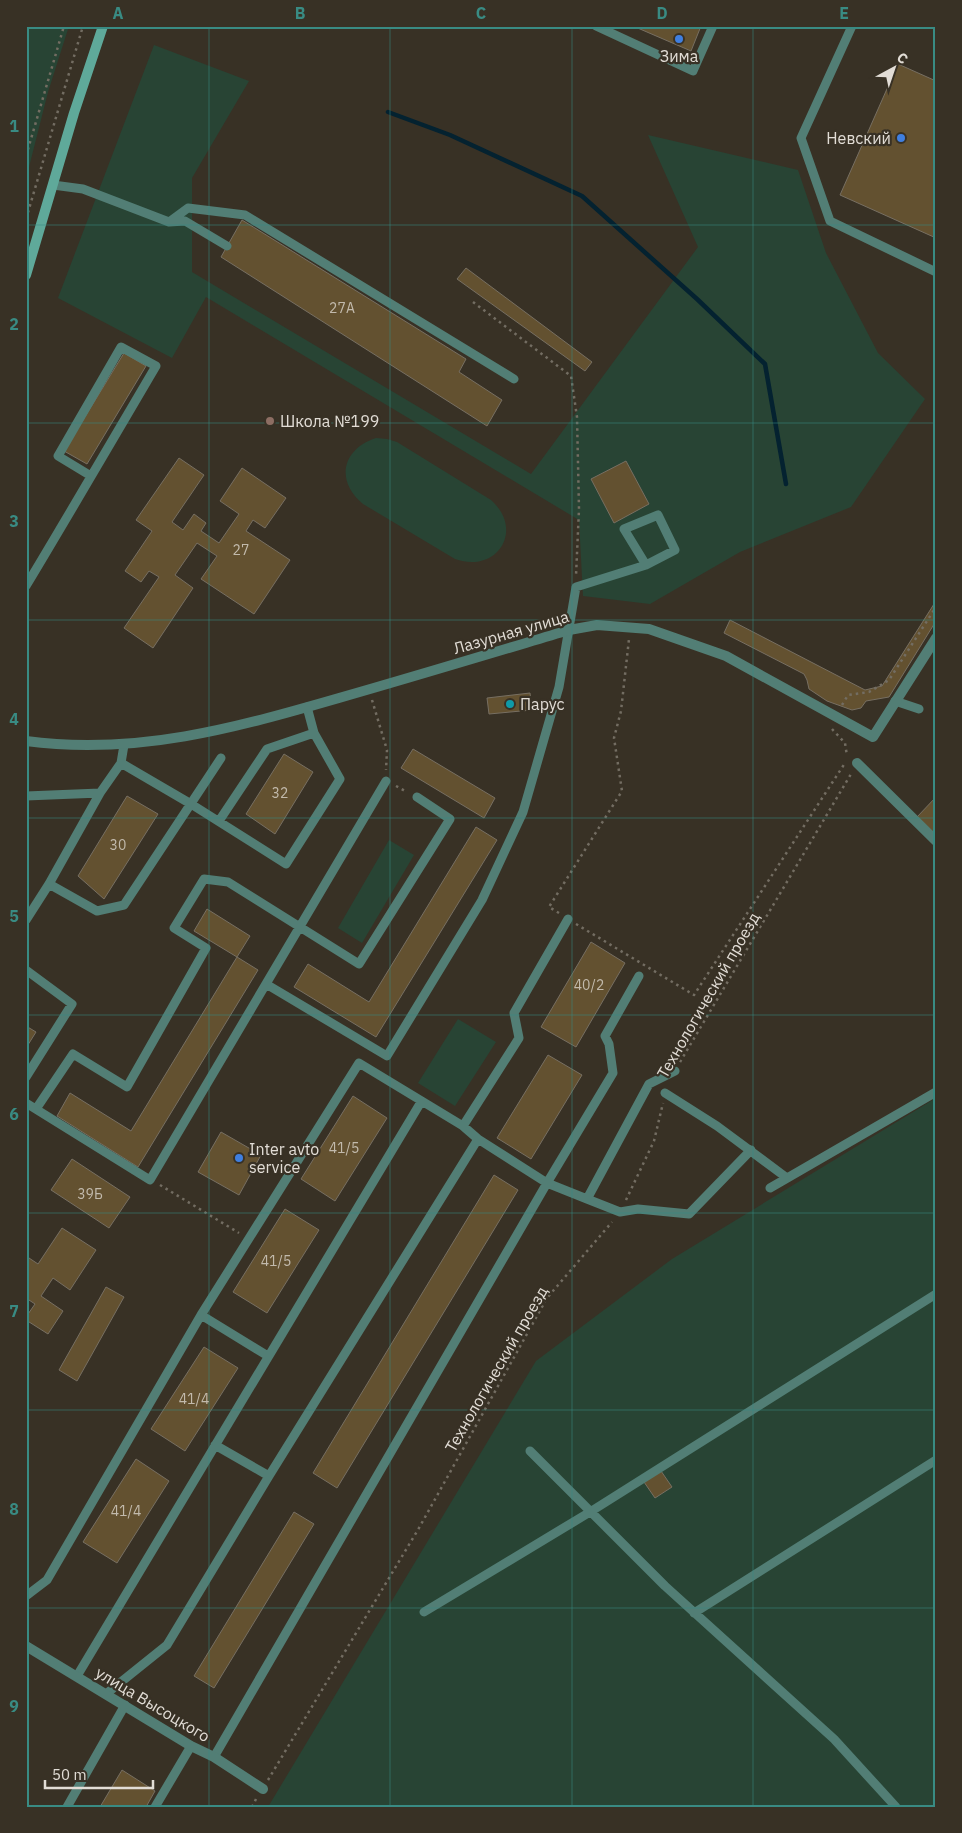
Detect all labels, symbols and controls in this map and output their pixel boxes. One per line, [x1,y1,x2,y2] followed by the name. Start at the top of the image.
[113,3,124,23] text: A
[295,3,306,23] text: B
[476,3,486,23] text: C
[656,3,668,23] text: D
[839,3,849,23] text: E
[673,33,685,45] marker: Зима
[870,42,920,92] north arrow
[660,46,699,66] place label: Зима
[893,48,912,68] text: С
[9,116,19,136] text: 1
[826,128,891,148] place label: Невский
[895,132,907,144] marker: Невский
[329,299,355,317] house number: 27А
[9,314,19,334] text: 2
[280,411,379,431] place label: Школа №199
[264,415,276,427] marker: Школа №199
[9,511,19,531] text: 3
[233,541,249,559] house number: 27
[451,606,572,658] street label: Лазурная улица
[520,694,565,714] place label: Парус
[504,698,516,710] marker: Парус
[9,709,19,729] text: 4
[272,784,288,802] house number: 32
[110,836,126,854] house number: 30
[9,906,19,926] text: 5
[652,908,764,1081] street label: Технологический проезд
[574,976,604,994] house number: 40/2
[9,1104,19,1124] text: 6
[249,1139,319,1177] place label: Inter avto service
[329,1139,359,1157] house number: 41/5
[233,1152,245,1164] marker: Inter avto service
[77,1185,103,1203] house number: 39Б
[261,1252,291,1270] house number: 41/5
[440,1282,552,1455] street label: Технологический проезд
[9,1301,19,1321] text: 7
[179,1390,209,1408] house number: 41/4
[9,1499,19,1519] text: 8
[111,1502,141,1520] house number: 41/4
[92,1662,214,1746] street label: улица Высоцкого
[9,1696,19,1716] text: 9
[45,1758,152,1790] scale bar
[52,1765,87,1784] text: 50 m

